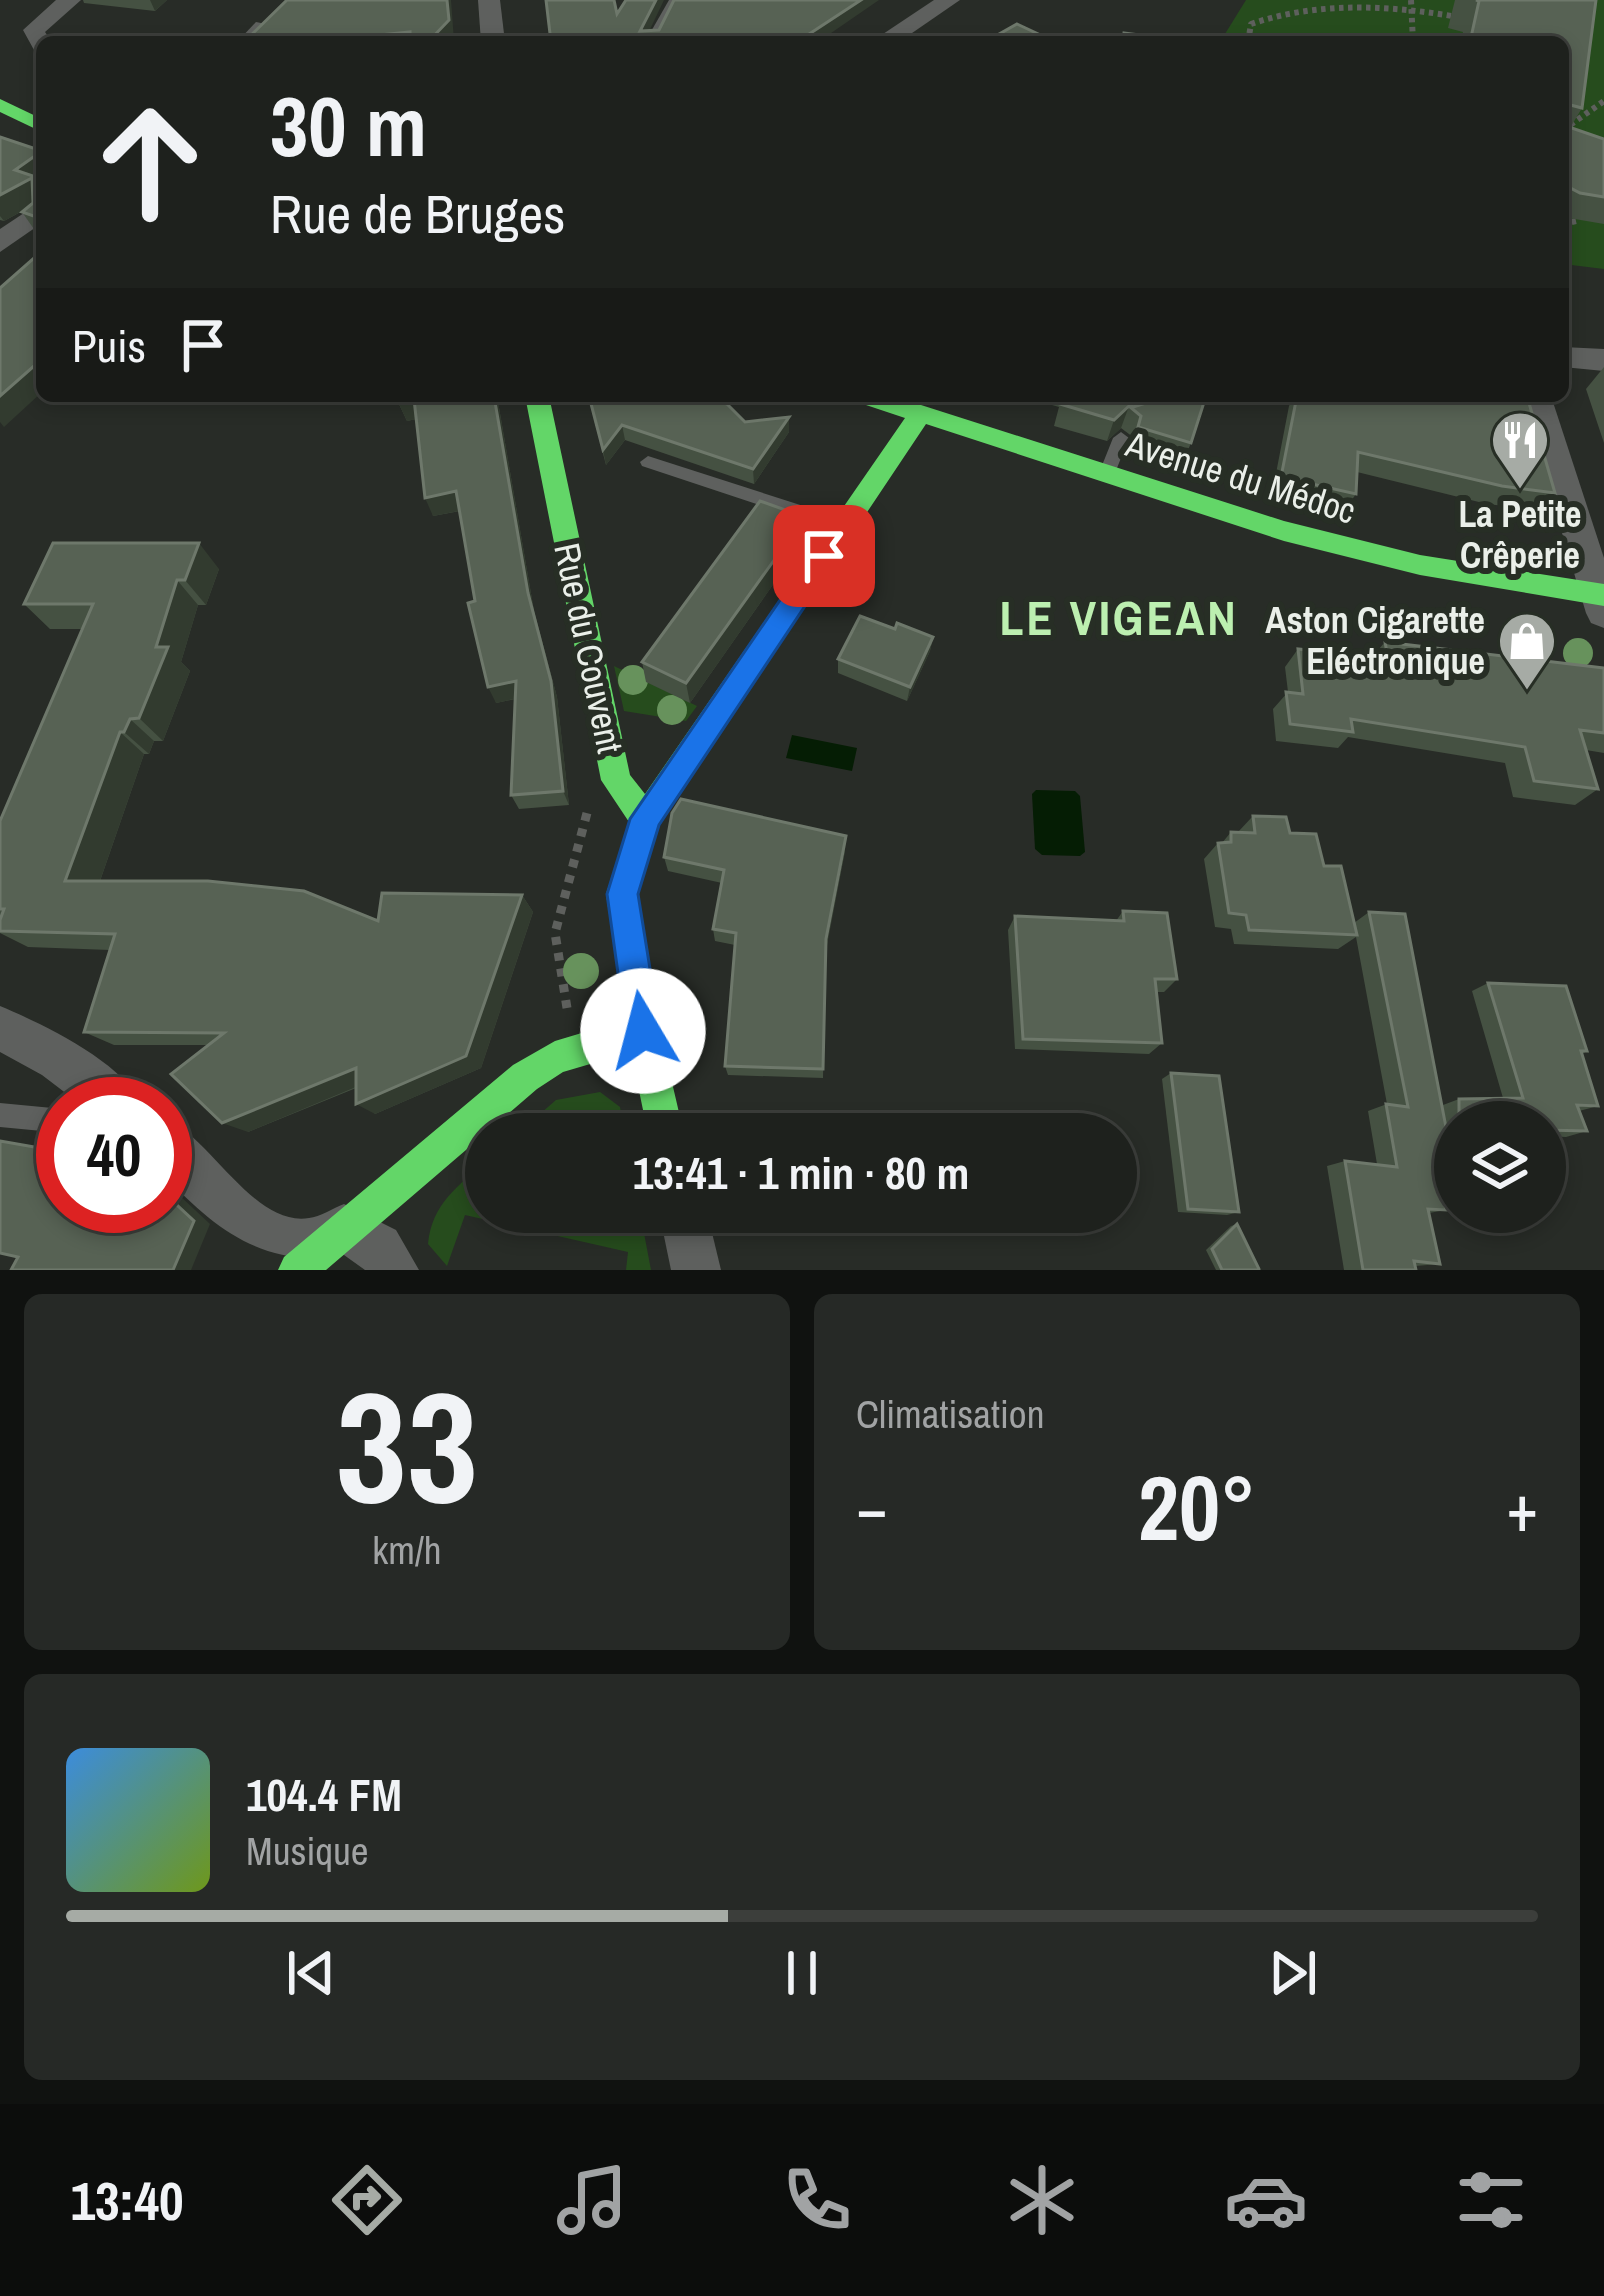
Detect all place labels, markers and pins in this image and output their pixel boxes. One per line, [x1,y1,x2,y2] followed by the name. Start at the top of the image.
[1489,409,1551,491] restaurant icon: La Petite Crêperie
[1458,490,1582,579] place label: La Petite Crêperie
[773,505,875,607] pin
[1265,596,1485,685] place label: Aston Cigarette Eléctronique
[1496,610,1558,692] shop icon: Aston Cigarette Eléctronique

